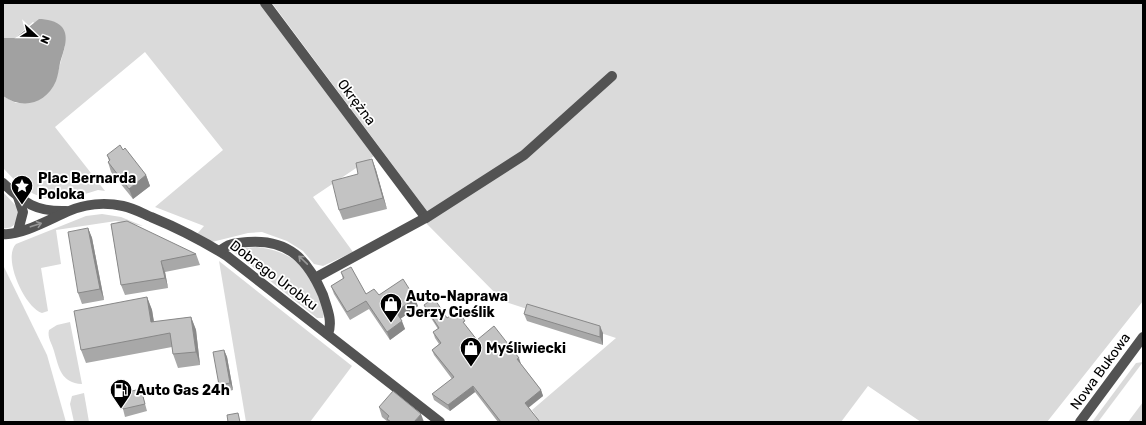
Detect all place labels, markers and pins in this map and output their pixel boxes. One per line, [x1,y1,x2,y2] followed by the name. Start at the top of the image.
[38,170,136,203] place label: Plac Bernarda Poloka
[9,173,35,206] place icon: Plac Bernarda Poloka
[406,288,508,321] place label: Auto-Naprawa Jerzy Cieślik
[378,291,404,324] shop icon: Auto-Naprawa Jerzy Cieślik
[458,335,484,368] shop icon: Myśliwiecki
[486,340,566,357] place label: Myśliwiecki
[108,377,134,410] fuel station icon: Auto Gas 24h
[136,382,230,399] place label: Auto Gas 24h

